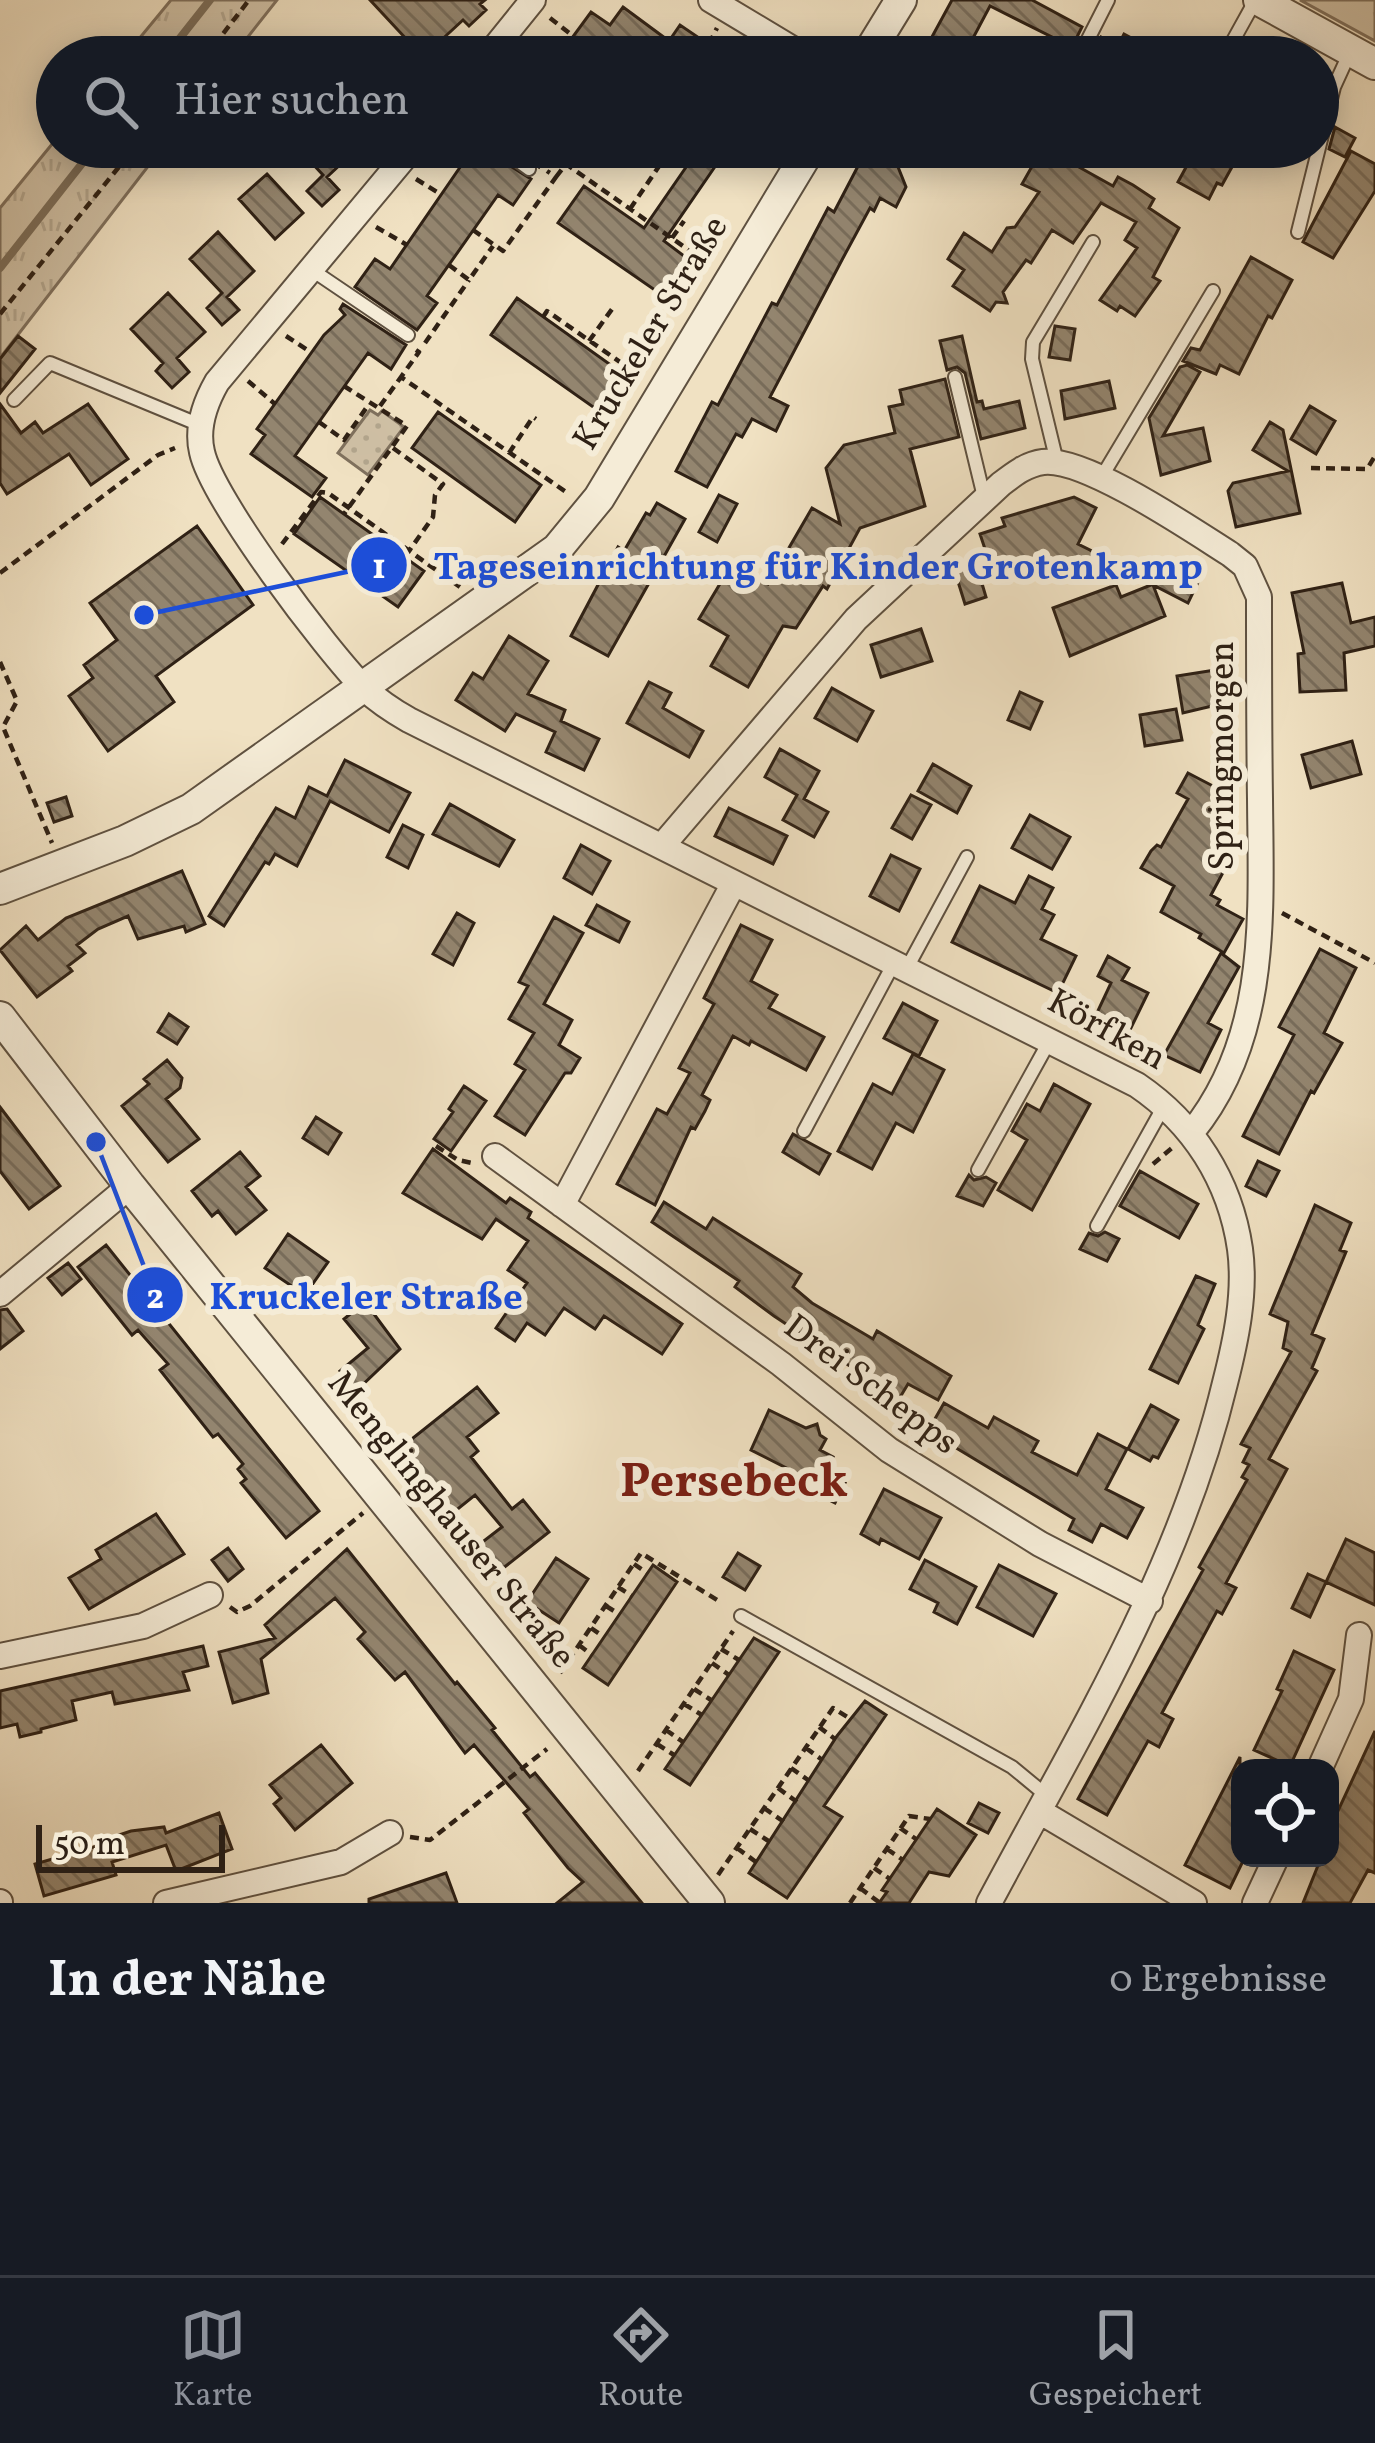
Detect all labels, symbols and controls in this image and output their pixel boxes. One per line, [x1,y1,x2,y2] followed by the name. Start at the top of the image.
[36,36,1339,168] search box
[78,69,144,135] icon: search
[174,71,409,134] text: Hier suchen
[562,207,742,461] street label: Kruckeler Straße
[349,528,1226,603] callout: Tageseinrichtung für Kinder Grotenkamp
[433,542,1203,596] text: Tageseinrichtung für Kinder Grotenkamp
[372,544,386,594] text: 1
[1199,641,1249,871] street label: Springmorgen
[1038,978,1174,1084] street label: Körfken
[125,1258,546,1333] callout: Kruckeler Straße
[209,1272,523,1326] text: Kruckeler Straße
[146,1274,164,1324] text: 2
[772,1304,968,1468] street label: Drei Schepps
[314,1362,586,1680] street label: Menglinghauser Straße
[620,1450,848,1517] district label: Persebeck
[1231,1759,1339,1867] map controls
[1231,1759,1339,1867] button: locate
[36,1819,225,1872] scale bar
[54,1823,125,1869] text: 50 m
[48,1946,326,2017] text: In der Nähe
[1109,1954,1327,2008] text: 0 Ergebnisse
[173,2302,252,2420] tab: Karte
[598,2302,683,2420] tab: Route
[1029,2302,1202,2420] tab: Gespeichert

